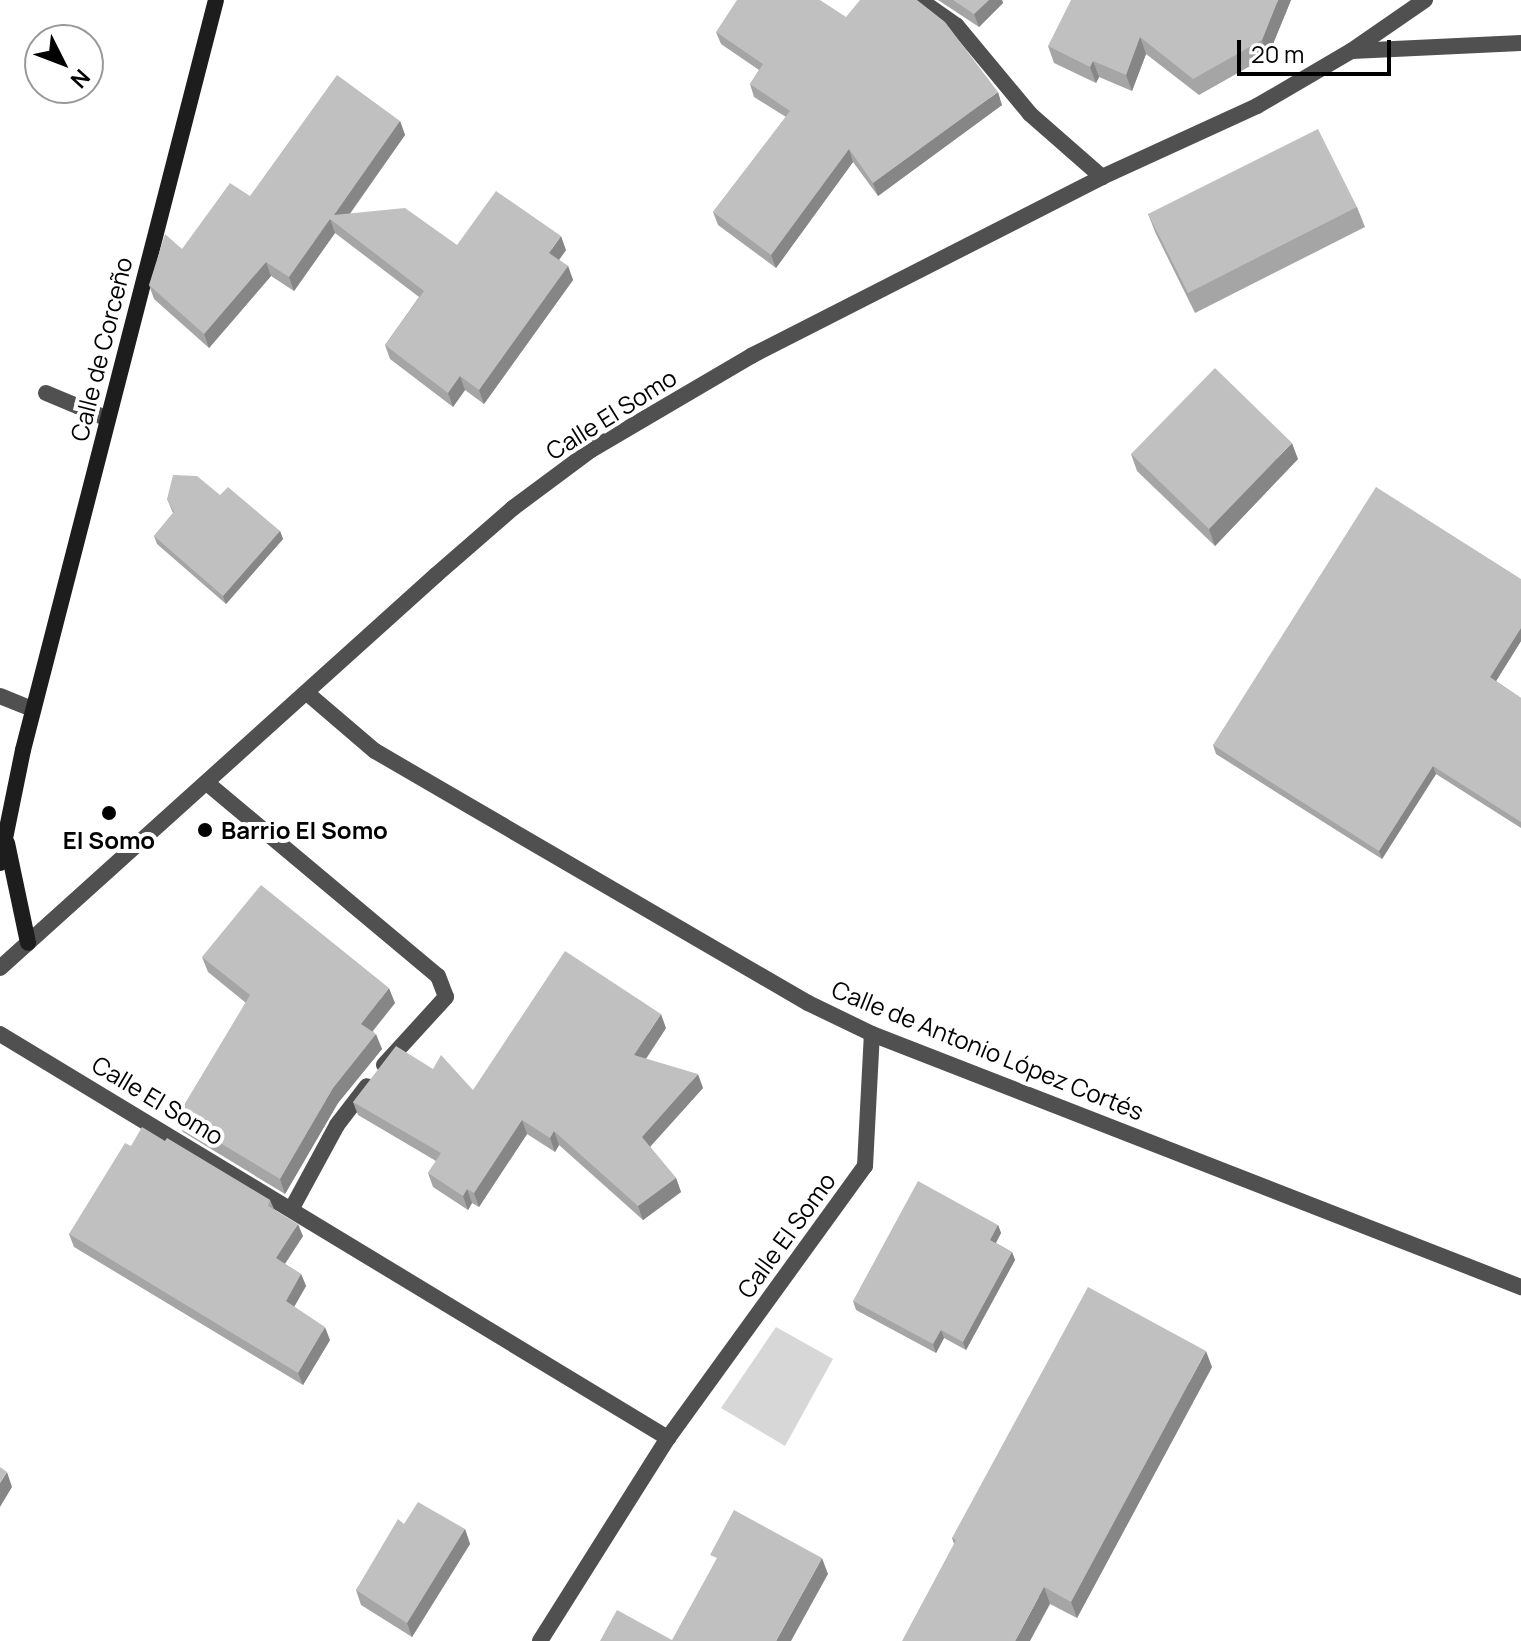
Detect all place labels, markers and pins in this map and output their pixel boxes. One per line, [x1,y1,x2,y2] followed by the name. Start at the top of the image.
[100,804,118,822] marker: El Somo
[221,816,388,844] place label: Barrio El Somo
[196,821,214,839] marker: Barrio El Somo
[63,826,155,854] place label: El Somo

